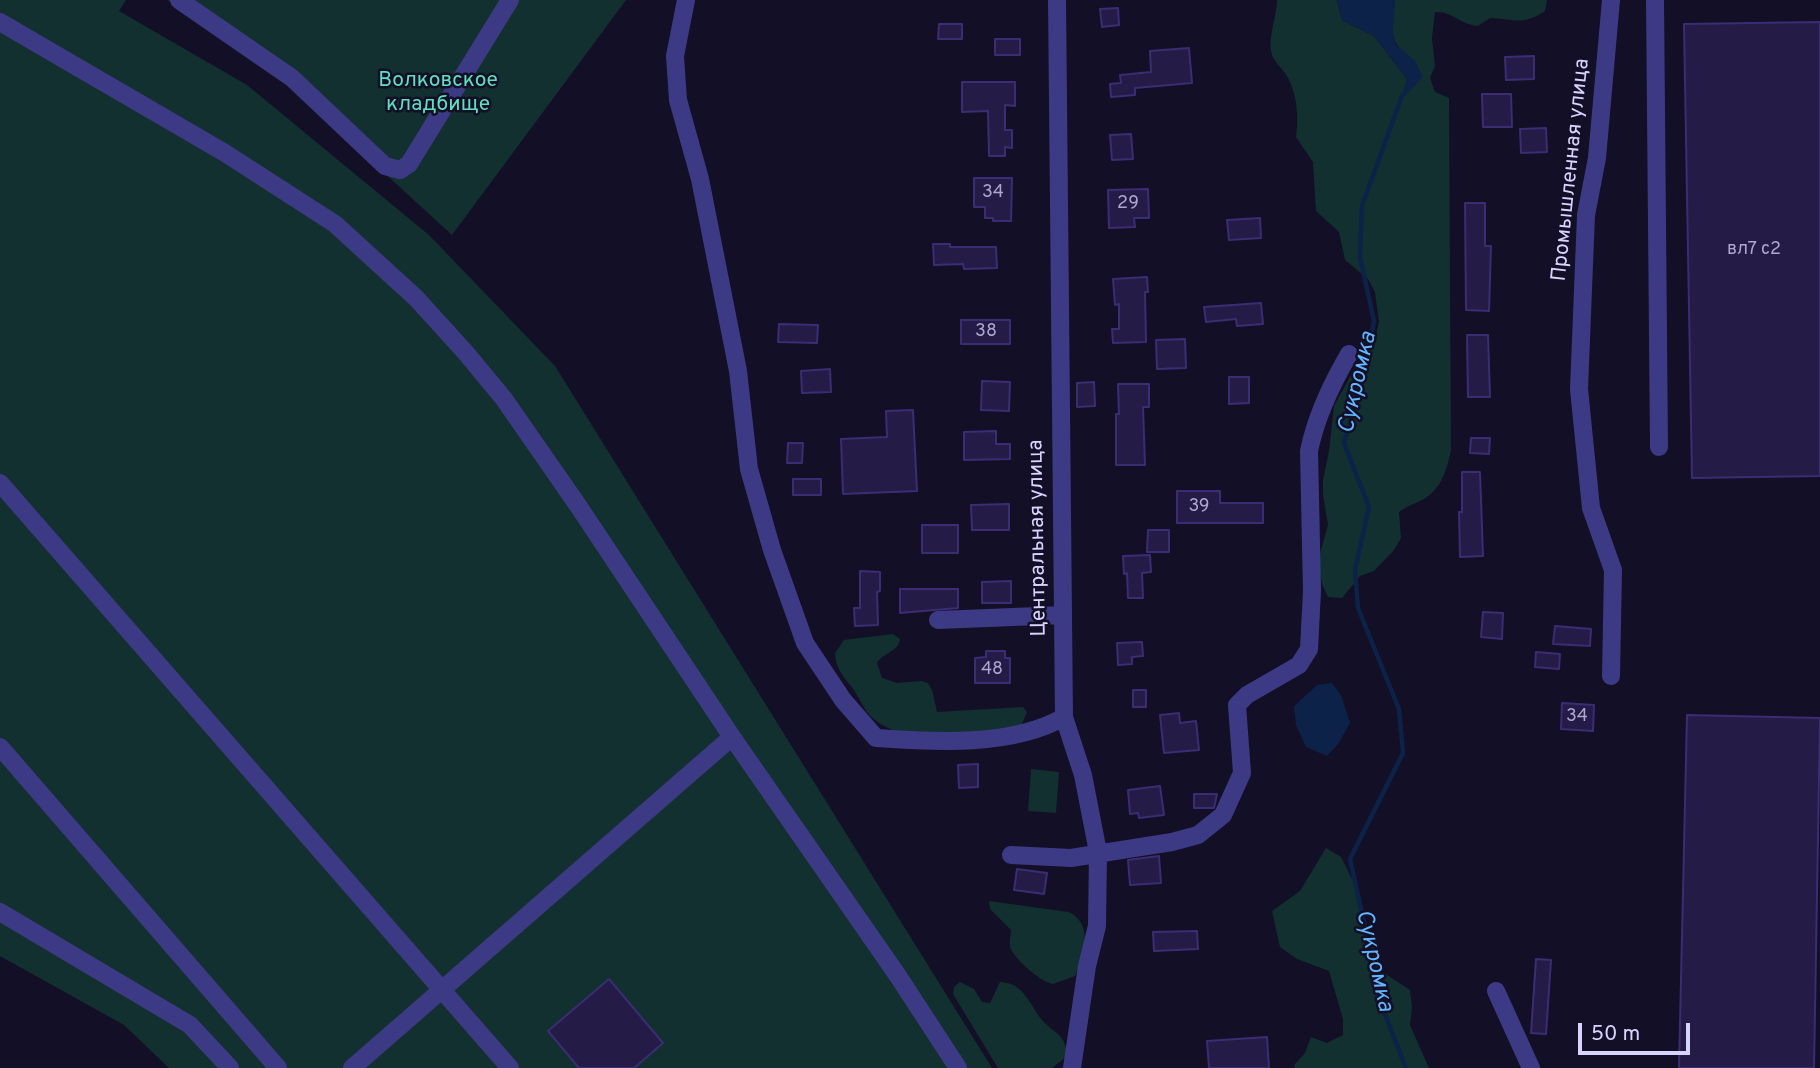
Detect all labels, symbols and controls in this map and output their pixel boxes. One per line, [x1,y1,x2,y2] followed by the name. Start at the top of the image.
[1548,57,1596,283] street label: Промышленная улица
[378,69,498,119] park label: Волковское кладбище
[982,182,1004,204] house number: 34
[1117,193,1139,215] house number: 29
[1727,239,1781,261] house number: вл7 с2
[975,321,997,343] house number: 38
[1334,329,1384,437] water label: Сукромка
[1025,439,1053,637] street label: Центральная улица
[1188,496,1210,518] house number: 39
[981,659,1003,681] house number: 48
[1566,706,1588,728] house number: 34
[1348,907,1398,1015] water label: Сукромка
[1582,1009,1694,1052] scale bar
[1591,1021,1640,1048] text: 50 m

